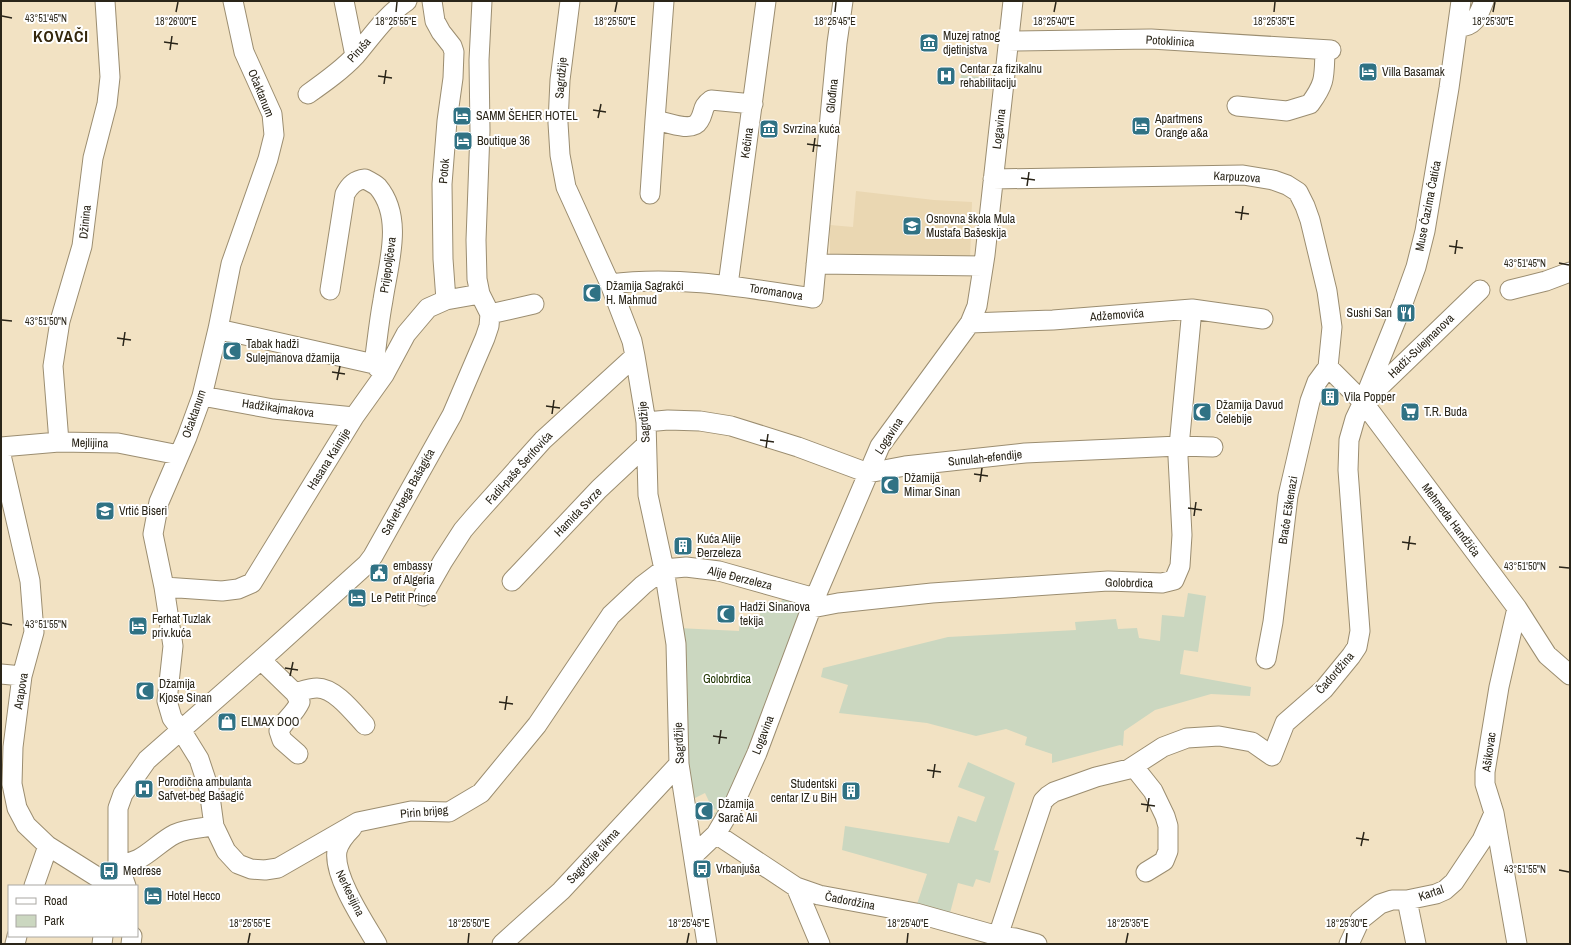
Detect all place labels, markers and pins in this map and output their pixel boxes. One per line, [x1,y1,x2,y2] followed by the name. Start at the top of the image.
[943,28,1000,58] place label: Muzej ratnog djetinjstva
[918,32,940,54] museum icon: Muzej ratnog djetinjstva
[960,61,1042,91] place label: Centar za fizikalnu rehabilitaciju
[1357,61,1379,83] hotel icon: Villa Basamak
[1382,64,1445,80] place label: Villa Basamak
[935,65,957,87] hospital icon: Centar za fizikalnu rehabilitaciju
[451,105,473,127] hotel icon: SAMM ŠEHER HOTEL
[476,108,578,124] place label: SAMM ŠEHER HOTEL
[1154,111,1209,141] place label: Apartmens Orange a&a
[1130,115,1152,137] hotel icon: Apartmens Orange a&a
[758,118,780,140] museum icon: Svrzina kuća
[783,121,840,137] place label: Svrzina kuća
[452,130,474,152] hotel icon: Boutique 36
[477,133,530,149] place label: Boutique 36
[926,211,1016,241] place label: Osnovna škola Mula Mustafa Bašeskija
[901,215,923,237] school or university icon: Osnovna škola Mula Mustafa Bašeskija
[606,278,684,308] place label: Džamija Sagrakći H. Mahmud
[581,282,603,304] mosque icon: Džamija Sagrakći H. Mahmud
[1395,302,1417,324] restaurant icon: Sushi San
[1347,305,1392,321] place label: Sushi San
[246,336,341,366] place label: Tabak hadži Sulejmanova džamija
[221,340,243,362] mosque icon: Tabak hadži Sulejmanova džamija
[1319,386,1341,408] building icon: Vila Popper
[1344,389,1396,405] place label: Vila Popper
[1216,397,1283,427] place label: Džamija Davud Ćelebije
[1191,401,1213,423] mosque icon: Džamija Davud Ćelebije
[1399,401,1421,423] supermarket icon: T.R. Buda
[1424,404,1468,420] place label: T.R. Buda
[904,470,960,500] place label: Džamija Mimar Sinan
[879,474,901,496] mosque icon: Džamija Mimar Sinan
[94,500,116,522] school or university icon: Vrtić Biseri
[119,503,167,519] place label: Vrtić Biseri
[697,531,742,561] place label: Kuća Alije Đerzeleza
[672,535,694,557] building icon: Kuća Alije Đerzeleza
[393,558,435,588] place label: embassy of Algeria
[368,562,390,584] public building icon: embassy of Algeria
[346,587,368,609] hotel icon: Le Petit Prince
[371,590,436,606] place label: Le Petit Prince
[740,599,811,629] place label: Hadži Sinanova tekija
[715,603,737,625] mosque icon: Hadži Sinanova tekija
[152,611,211,641] place label: Ferhat Tuzlak priv.kuća
[127,615,149,637] hotel icon: Ferhat Tuzlak priv.kuća
[159,676,212,706] place label: Džamija Kjose Sinan
[134,680,156,702] mosque icon: Džamija Kjose Sinan
[216,711,238,733] shop icon: ELMAX DOO
[241,714,300,730] place label: ELMAX DOO
[158,774,252,804] place label: Porodična ambulanta Safvet-beg Bašagić
[771,776,837,806] place label: Studentski centar IZ u BiH
[133,778,155,800] hospital icon: Porodična ambulanta Safvet-beg Bašagić
[840,780,862,802] building icon: Studentski centar IZ u BiH
[718,796,757,826] place label: Džamija Sarač Ali
[693,800,715,822] mosque icon: Džamija Sarač Ali
[691,858,713,880] bus stop icon: Vrbanjuša
[98,860,120,882] bus stop icon: Medrese
[716,861,760,877] place label: Vrbanjuša
[123,863,161,879] place label: Medrese
[142,885,164,907] hotel icon: Hotel Hecco
[167,888,221,904] place label: Hotel Hecco

